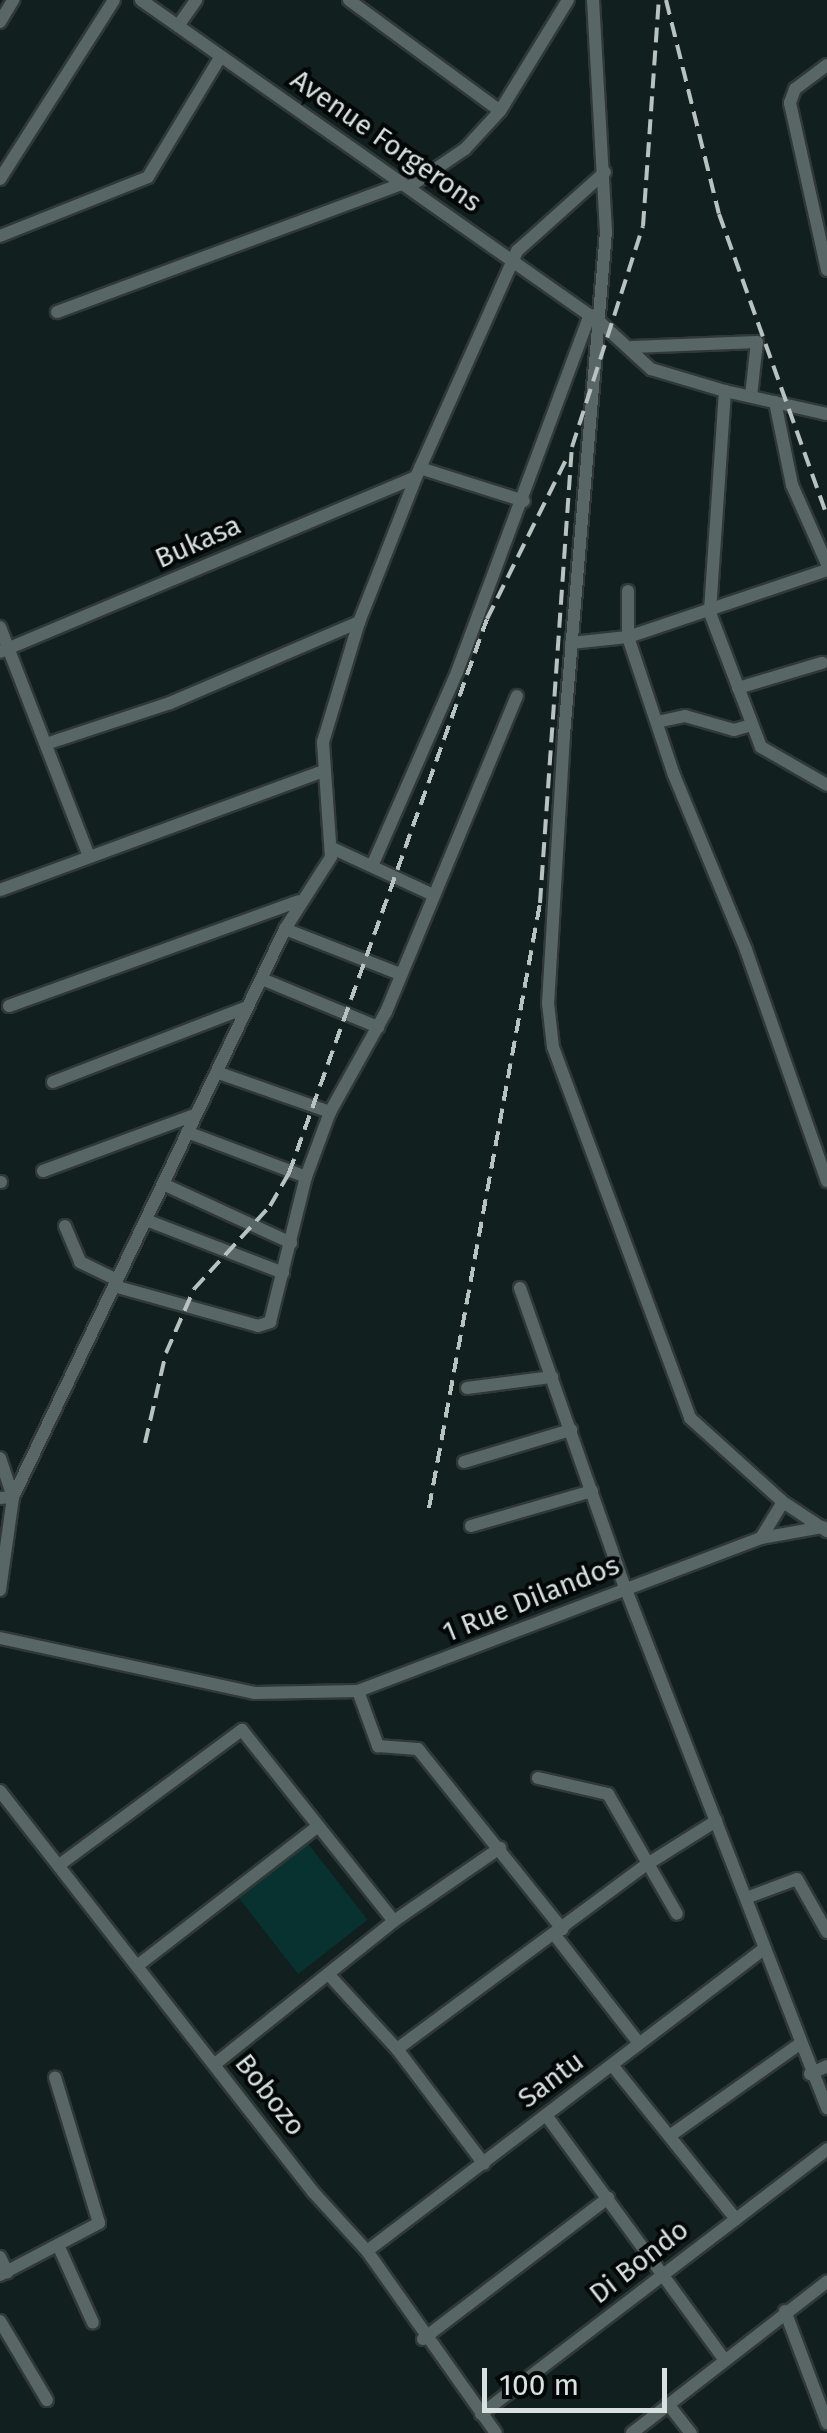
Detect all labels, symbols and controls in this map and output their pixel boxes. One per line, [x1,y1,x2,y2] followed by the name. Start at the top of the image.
[284,63,488,219] street label: Avenue Forgerons
[150,508,246,576] street label: Bukasa
[438,1548,624,1650] street label: 1 Rue Dilandos
[512,2045,590,2115] street label: Santu
[228,2047,312,2143] street label: Bobozo
[583,2213,695,2311] street label: Di Bondo
[487,2348,672,2410] scale bar
[499,2367,579,2403] text: 100 m

